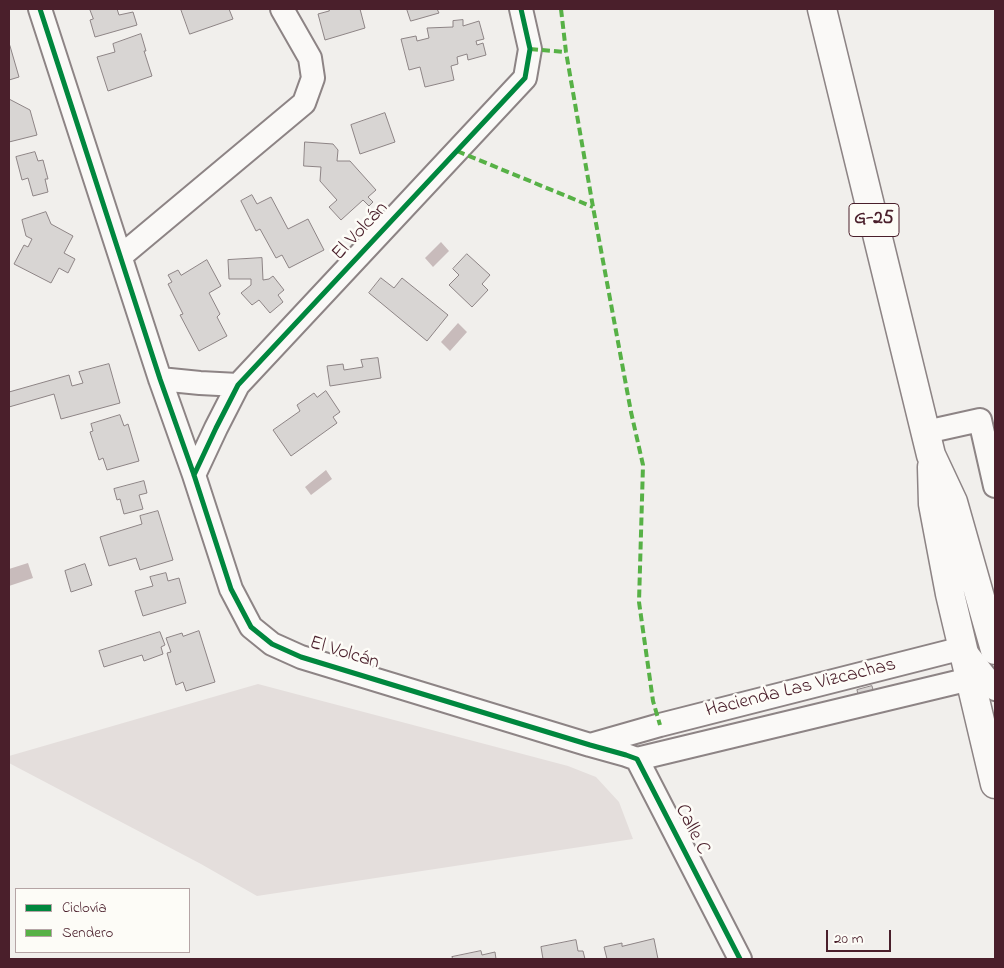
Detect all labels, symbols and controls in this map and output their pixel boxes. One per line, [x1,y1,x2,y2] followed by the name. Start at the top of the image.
[328,198,394,266] street label: El Volcán
[849,204,899,236] road number: G-25
[306,632,382,676] street label: El Volcán
[703,654,899,724] street label: Hacienda Las Vizcachas
[668,801,714,859] street label: Calle C
[15,888,190,953] legend
[62,897,107,919] text: Ciclovía
[829,920,894,952] scale bar
[62,922,113,944] text: Sendero
[834,928,863,950] text: 20 m

